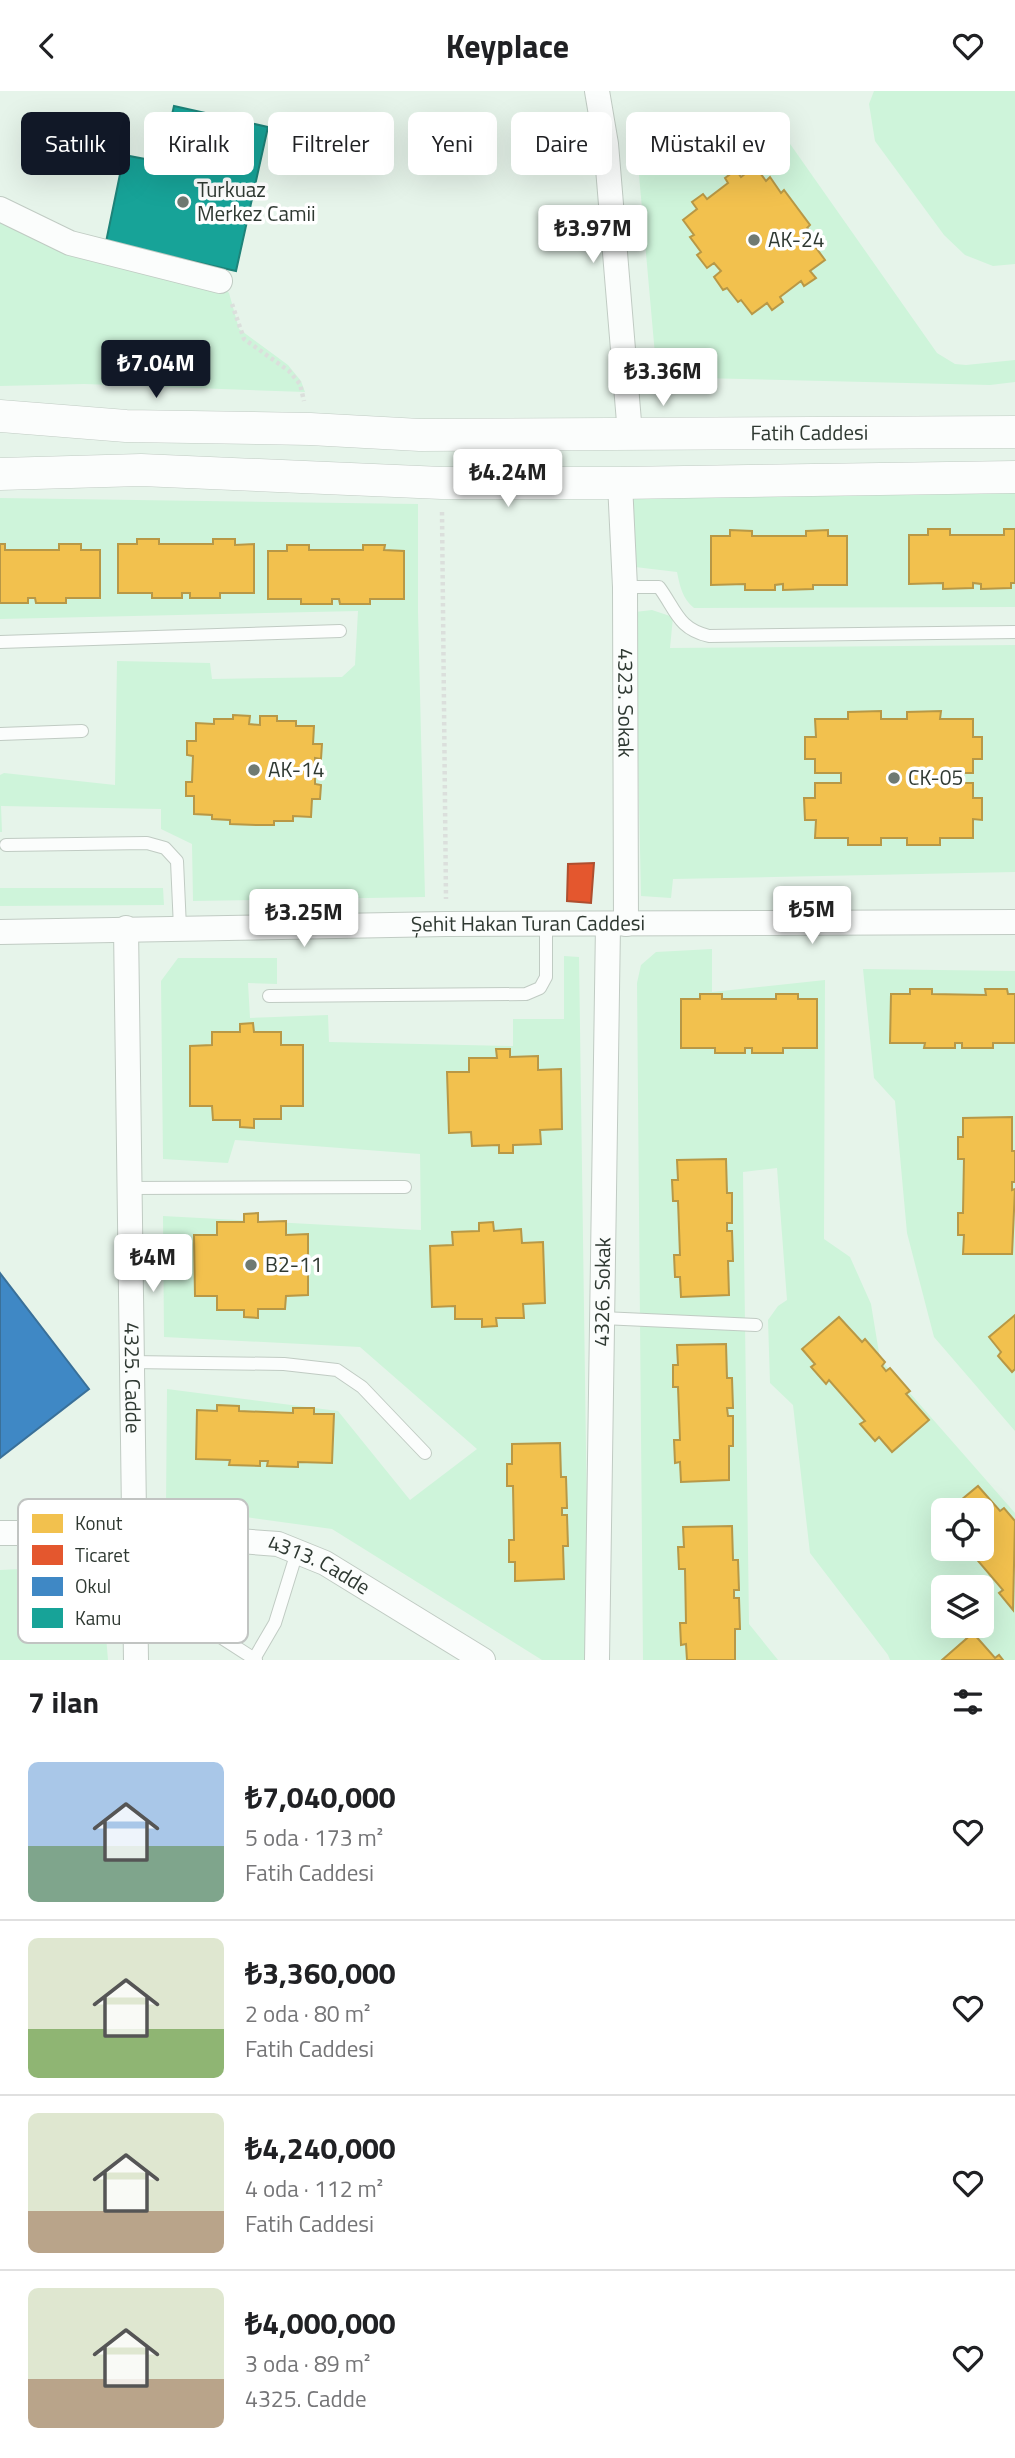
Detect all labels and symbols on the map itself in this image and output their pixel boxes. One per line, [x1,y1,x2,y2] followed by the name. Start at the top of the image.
[197,173,316,229] place label: Turkuaz Merkez Camii
[175,194,191,210] marker: Turkuaz Merkez Camii
[536,205,650,265] pin: ₺3.97M
[768,223,824,255] place label: AK-24
[746,232,762,248] marker: AK-24
[99,341,213,400] pin: ₺7.04M
[606,349,720,408] pin: ₺3.36M
[750,416,868,448] street label: Fatih Caddesi
[451,449,565,509] pin: ₺4.24M
[610,648,643,758] street label: 4323. Sokak
[268,753,324,785] place label: AK-14
[908,761,963,793] place label: CK-05
[246,762,262,778] marker: AK-14
[886,770,902,786] marker: CK-05
[778,887,846,946] pin: ₺5M
[247,889,361,949] pin: ₺3.25M
[410,906,645,940] street label: Şehit Hakan Turan Caddesi
[119,1235,187,1294] pin: ₺4M
[585,1237,618,1347] street label: 4326. Sokak
[265,1248,322,1280] place label: B2-11
[243,1257,259,1273] marker: B2-11
[116,1322,150,1434] street label: 4325. Cadde
[18,1499,248,1643] legend
[75,1508,123,1537] text: Konut
[267,1526,377,1602] street label: 4313. Cadde
[75,1540,130,1569] text: Ticaret
[75,1571,111,1600] text: Okul
[75,1603,121,1632] text: Kamu

